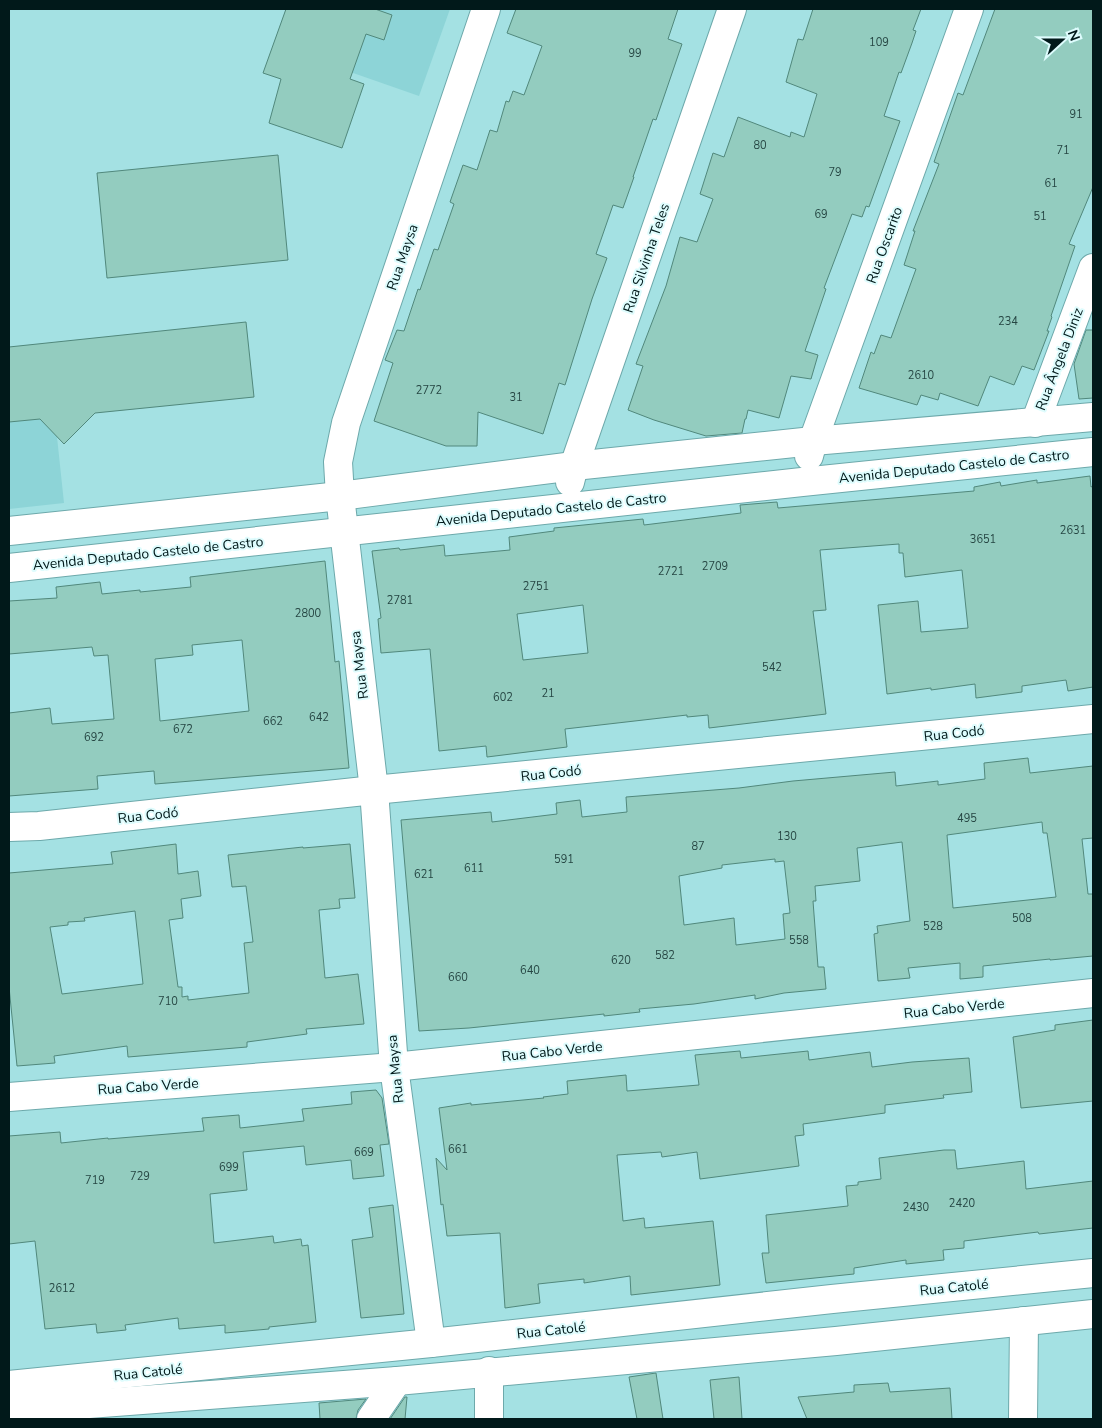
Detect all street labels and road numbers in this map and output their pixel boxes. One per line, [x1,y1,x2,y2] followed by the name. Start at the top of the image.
[619,201,674,315] street label: Rua Silvinha Teles
[862,204,907,286] street label: Rua Oscarito
[382,222,423,293] street label: Rua Maysa
[1031,305,1088,413] street label: Rua Ângela Diniz
[838,445,1070,488] street label: Avenida Deputado Castelo de Castro
[435,488,667,531] street label: Avenida Deputado Castelo de Castro
[32,532,264,575] street label: Avenida Deputado Castelo de Castro
[346,630,373,700] street label: Rua Maysa
[923,721,986,746] street label: Rua Codó
[520,761,583,786] street label: Rua Codó
[117,803,180,828] street label: Rua Codó
[903,994,1005,1023] street label: Rua Cabo Verde
[382,1034,409,1104] street label: Rua Maysa
[501,1037,603,1066] street label: Rua Cabo Verde
[97,1073,199,1100] street label: Rua Cabo Verde
[919,1274,989,1301] street label: Rua Catolé
[516,1317,586,1344] street label: Rua Catolé
[113,1359,183,1386] street label: Rua Catolé

